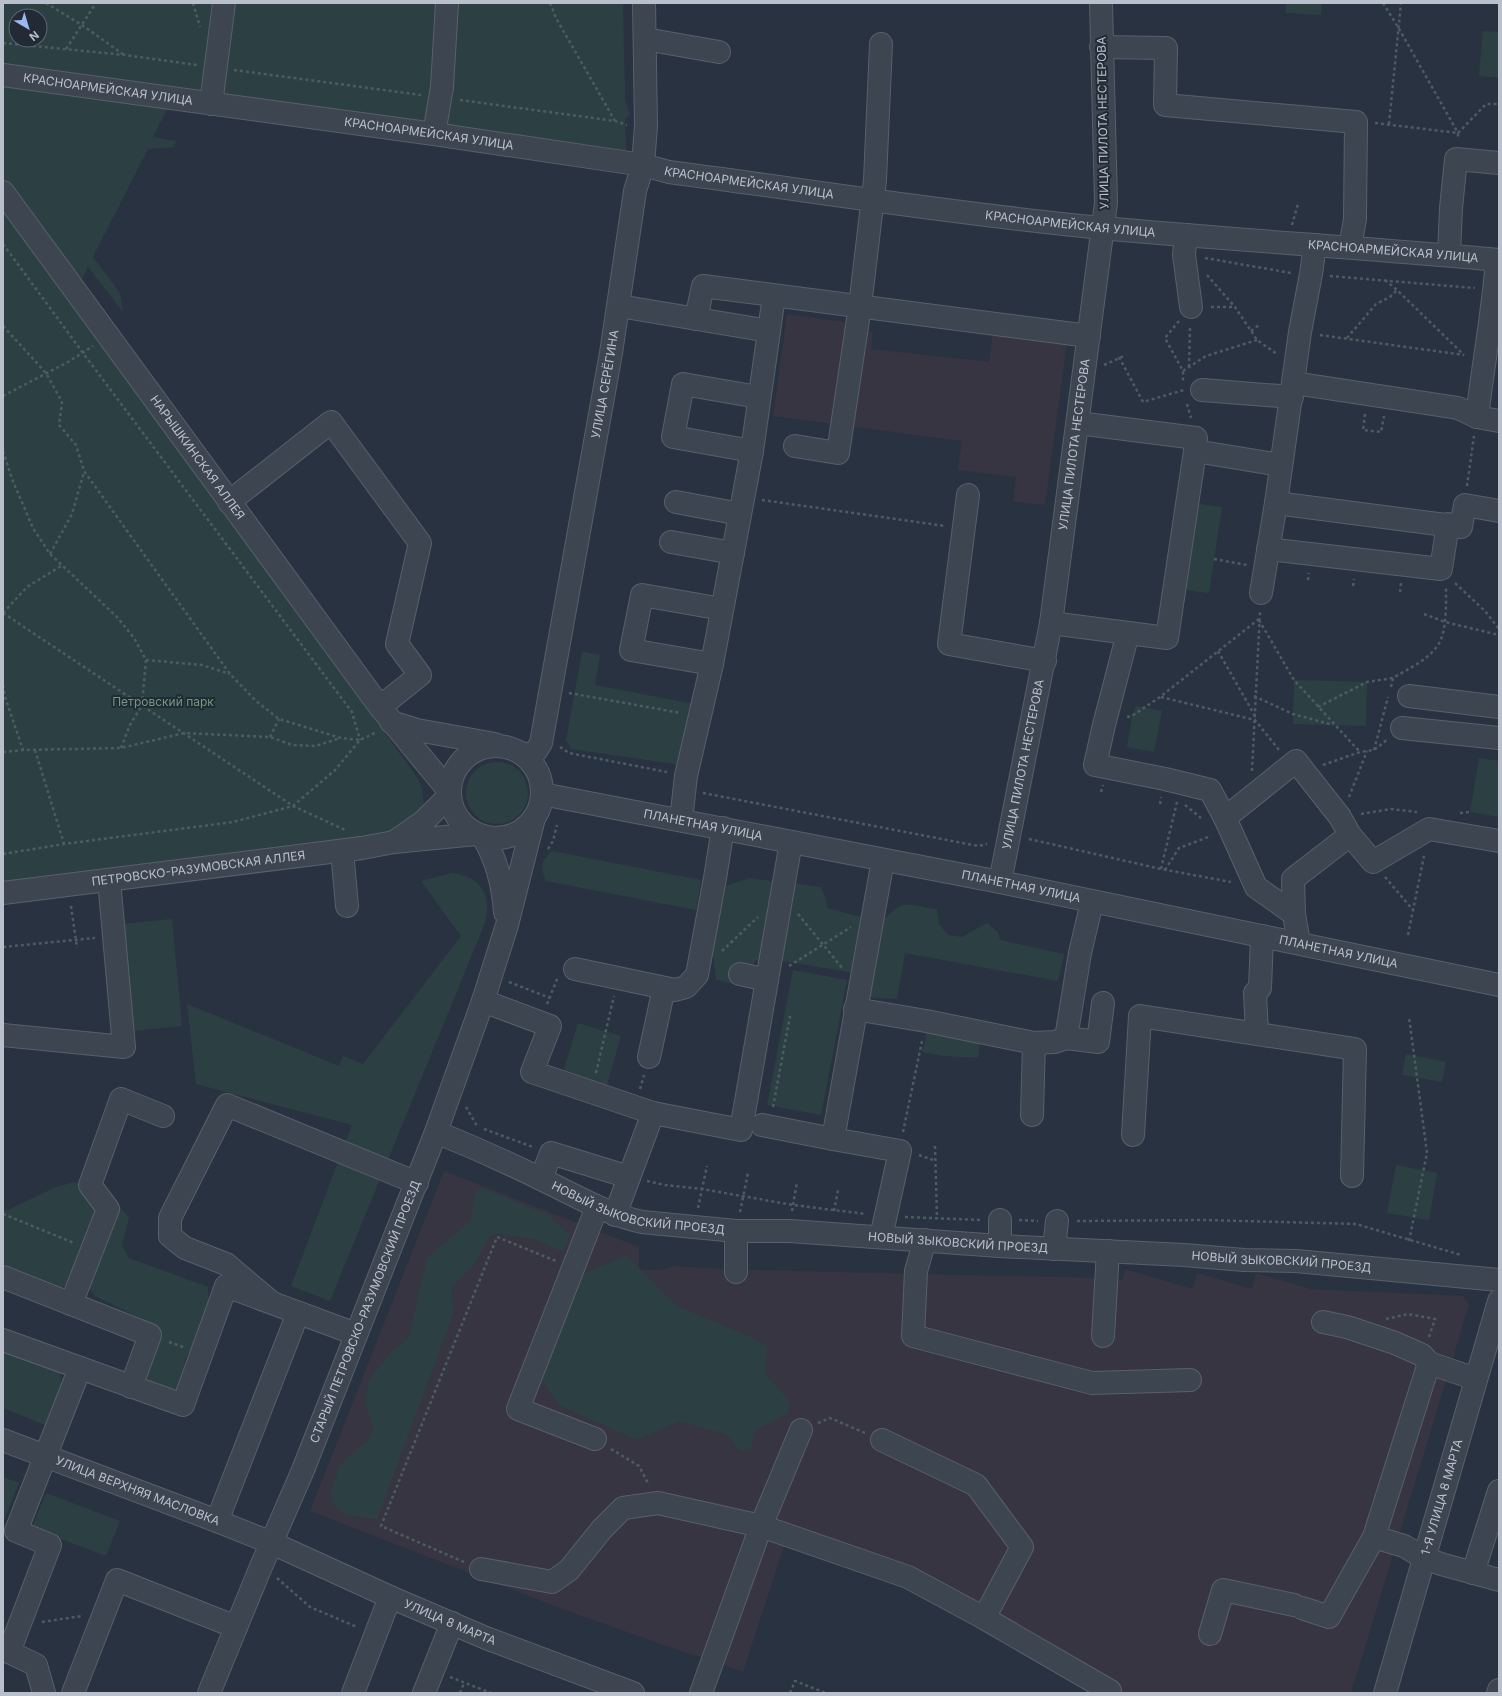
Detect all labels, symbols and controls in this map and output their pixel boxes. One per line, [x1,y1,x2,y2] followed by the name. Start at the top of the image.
[8,8,48,48] north arrow
[27,28,42,44] text: N
[1093,36,1112,210] street label: УЛИЦА ПИЛОТА НЕСТЕРОВА
[22,70,194,108] street label: КРАСНОАРМЕЙСКАЯ УЛИЦА
[343,114,515,153] street label: КРАСНОАРМЕЙСКАЯ УЛИЦА
[663,163,835,202] street label: КРАСНОАРМЕЙСКАЯ УЛИЦА
[985,207,1156,240] street label: КРАСНОАРМЕЙСКАЯ УЛИЦА
[1307,237,1479,265] street label: КРАСНОАРМЕЙСКАЯ УЛИЦА
[588,329,621,440] street label: УЛИЦА СЕРЁГИНА
[1055,358,1093,531] street label: УЛИЦА ПИЛОТА НЕСТЕРОВА
[147,392,248,522] street label: НАРЫШКИНСКАЯ АЛЛЕЯ
[999,678,1047,850] street label: УЛИЦА ПИЛОТА НЕСТЕРОВА
[112,694,214,709] park label: Петровский парк
[642,806,764,843] street label: ПЛАНЕТНАЯ УЛИЦА
[91,847,306,889] street label: ПЕТРОВСКО-РАЗУМОВСКАЯ АЛЛЕЯ
[961,867,1082,905] street label: ПЛАНЕТНАЯ УЛИЦА
[1278,932,1399,971] street label: ПЛАНЕТНАЯ УЛИЦА
[549,1177,726,1237] street label: НОВЫЙ ЗЫКОВСКИЙ ПРОЕЗД
[306,1178,423,1445] street label: СТАРЫЙ ПЕТРОВСКО-РАЗУМОВСКИЙ ПРОЕЗД
[868,1229,1049,1255] street label: НОВЫЙ ЗЫКОВСКИЙ ПРОЕЗД
[1191,1248,1372,1275] street label: НОВЫЙ ЗЫКОВСКИЙ ПРОЕЗД
[1418,1437,1465,1557] street label: 1-Я УЛИЦА 8 МАРТА
[54,1453,222,1528] street label: УЛИЦА ВЕРХНЯЯ МАСЛОВКА
[402,1596,498,1648] street label: УЛИЦА 8 МАРТА

